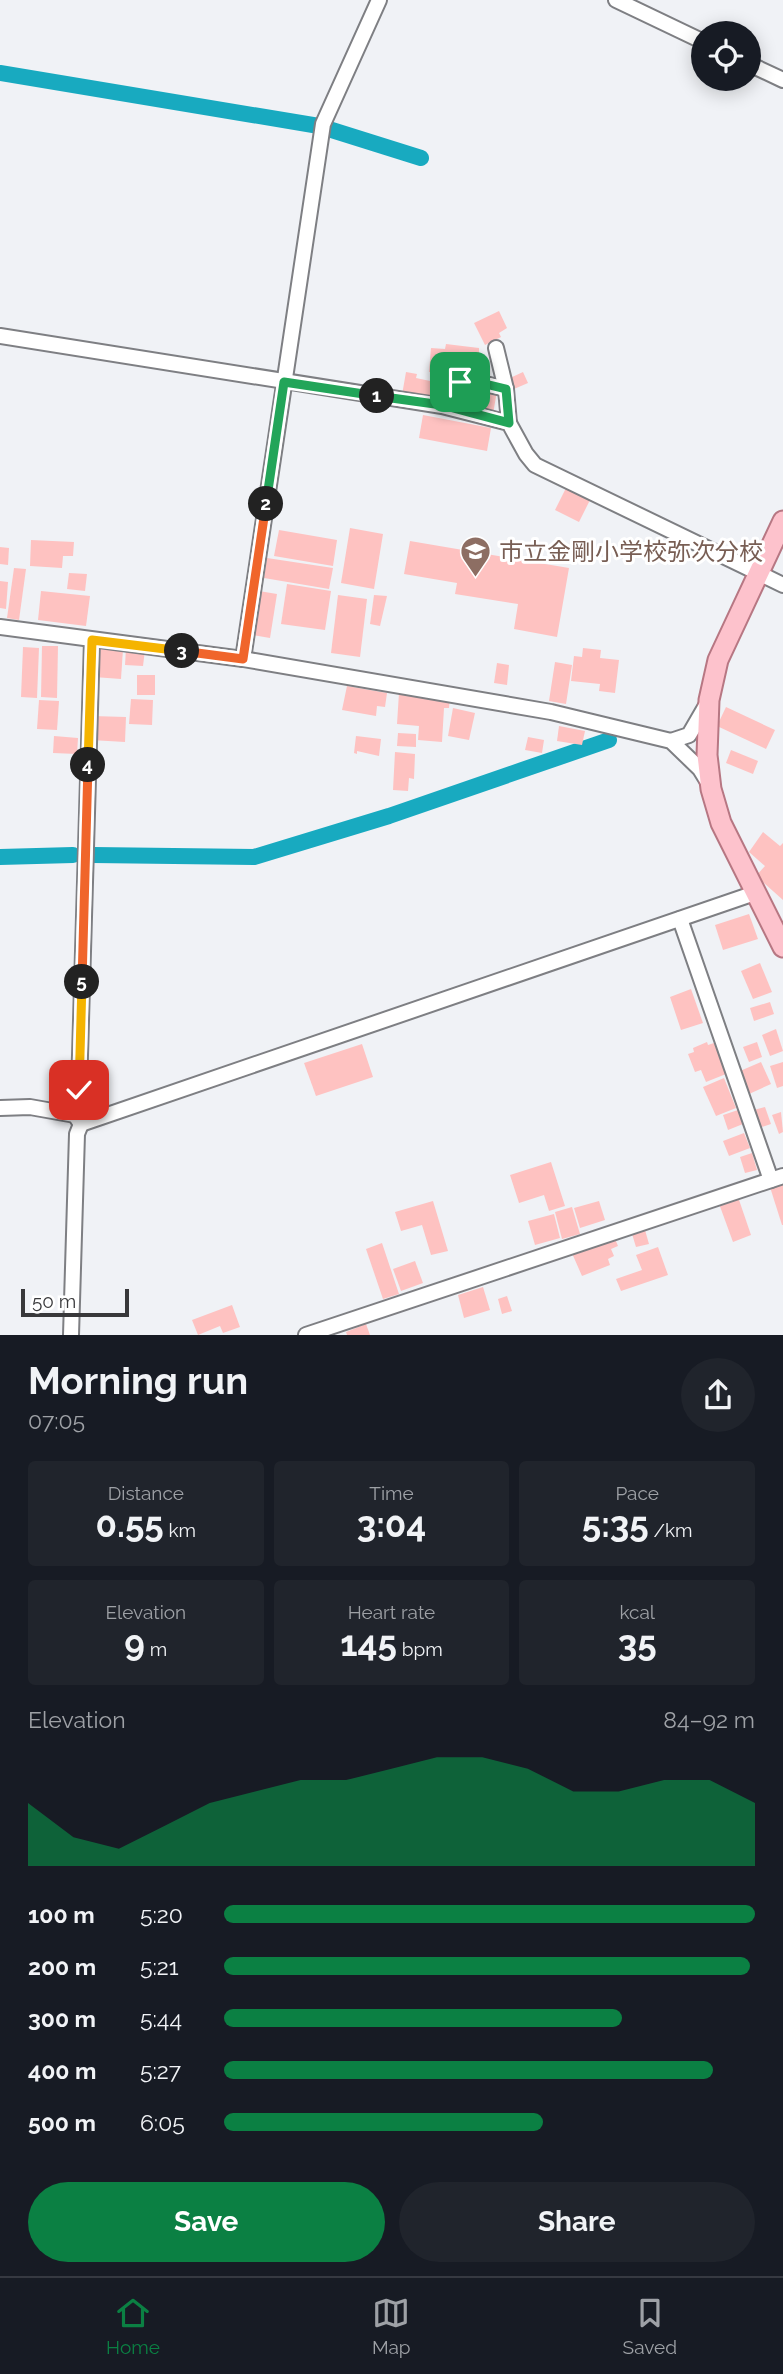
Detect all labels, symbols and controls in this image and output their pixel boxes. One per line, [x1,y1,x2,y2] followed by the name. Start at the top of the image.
[691,21,761,91] map controls
[691,21,761,91] button: locate
[430,352,490,412] pin
[441,363,479,401] icon: arrive
[360,378,394,414] pin: 1
[372,384,381,406] text: 1
[248,486,284,522] pin: 2
[260,492,271,514] text: 2
[459,535,493,579] school or university icon: 市立金剛小学校弥次分校
[499,537,763,566] place label: 市立金剛小学校弥次分校
[164,634,200,668] pin: 3
[176,639,187,661] text: 3
[70,748,106,782] pin: 4
[82,753,93,775] text: 4
[64,964,100,1000] pin: 5
[76,970,87,992] text: 5
[49,1060,109,1120] pin
[60,1071,98,1109] icon: check
[21,1286,130,1317] scale bar
[32,1290,76,1312] text: 50 m
[28,1358,248,1403] text: Morning run
[681,1358,755,1432] button: share
[28,1407,85,1434] text: 07:05
[108,1482,184,1504] text: Distance
[369,1482,414,1504] text: Time
[615,1482,659,1504] text: Pace
[96,1504,164,1545] text: 0.55
[357,1504,426,1545] text: 3:04
[582,1504,649,1545] text: 5:35
[164,1519,196,1541] text: km
[649,1519,693,1541] text: /km
[105,1601,186,1623] text: Elevation
[348,1601,435,1623] text: Heart rate
[619,1601,655,1623] text: kcal
[124,1623,145,1664] text: 9
[340,1623,397,1664] text: 145
[618,1623,657,1664] text: 35
[145,1638,167,1660] text: m
[397,1638,443,1660] text: bpm
[28,1706,126,1733] text: Elevation
[663,1706,755,1733] text: 84–92 m
[28,1901,95,1928] text: 100 m
[140,1901,183,1928] text: 5:20
[28,1953,96,1980] text: 200 m
[140,1953,179,1980] text: 5:21
[28,2005,96,2032] text: 300 m
[140,2005,182,2032] text: 5:44
[28,2057,96,2084] text: 400 m
[140,2057,181,2084] text: 5:27
[28,2109,96,2136] text: 500 m
[140,2109,185,2136] text: 6:05
[28,2182,385,2262] button: Save
[399,2182,755,2262] button: Share
[106,2294,160,2358] tab: Home
[372,2294,411,2358] tab: Map
[623,2294,677,2358] tab: Saved

